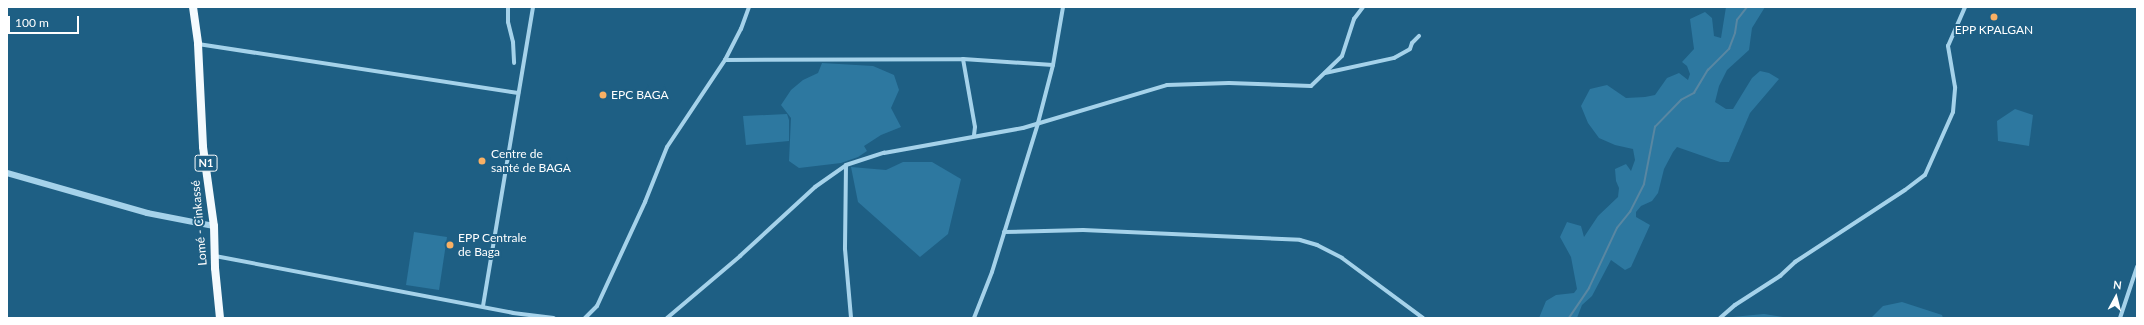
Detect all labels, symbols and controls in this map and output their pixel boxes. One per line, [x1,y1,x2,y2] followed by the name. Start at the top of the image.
[10,8,81,34] scale bar
[1989,12,1999,22] marker: EPP KPALGAN
[15,15,49,30] text: 100 m
[1955,23,2033,37] place label: EPP KPALGAN
[611,88,669,102] place label: EPC BAGA
[598,90,608,100] marker: EPC BAGA
[491,147,571,175] place label: Centre de santé de BAGA
[194,154,218,172] road number: N1
[476,155,488,167] marker: Centre de santé de BAGA
[188,180,210,266] street label: Lomé - Cinkassé
[458,231,527,259] place label: EPP Centrale de Baga
[445,240,455,250] marker: EPP Centrale de Baga
[2096,277,2136,317] north arrow
[2113,278,2123,292] text: N

